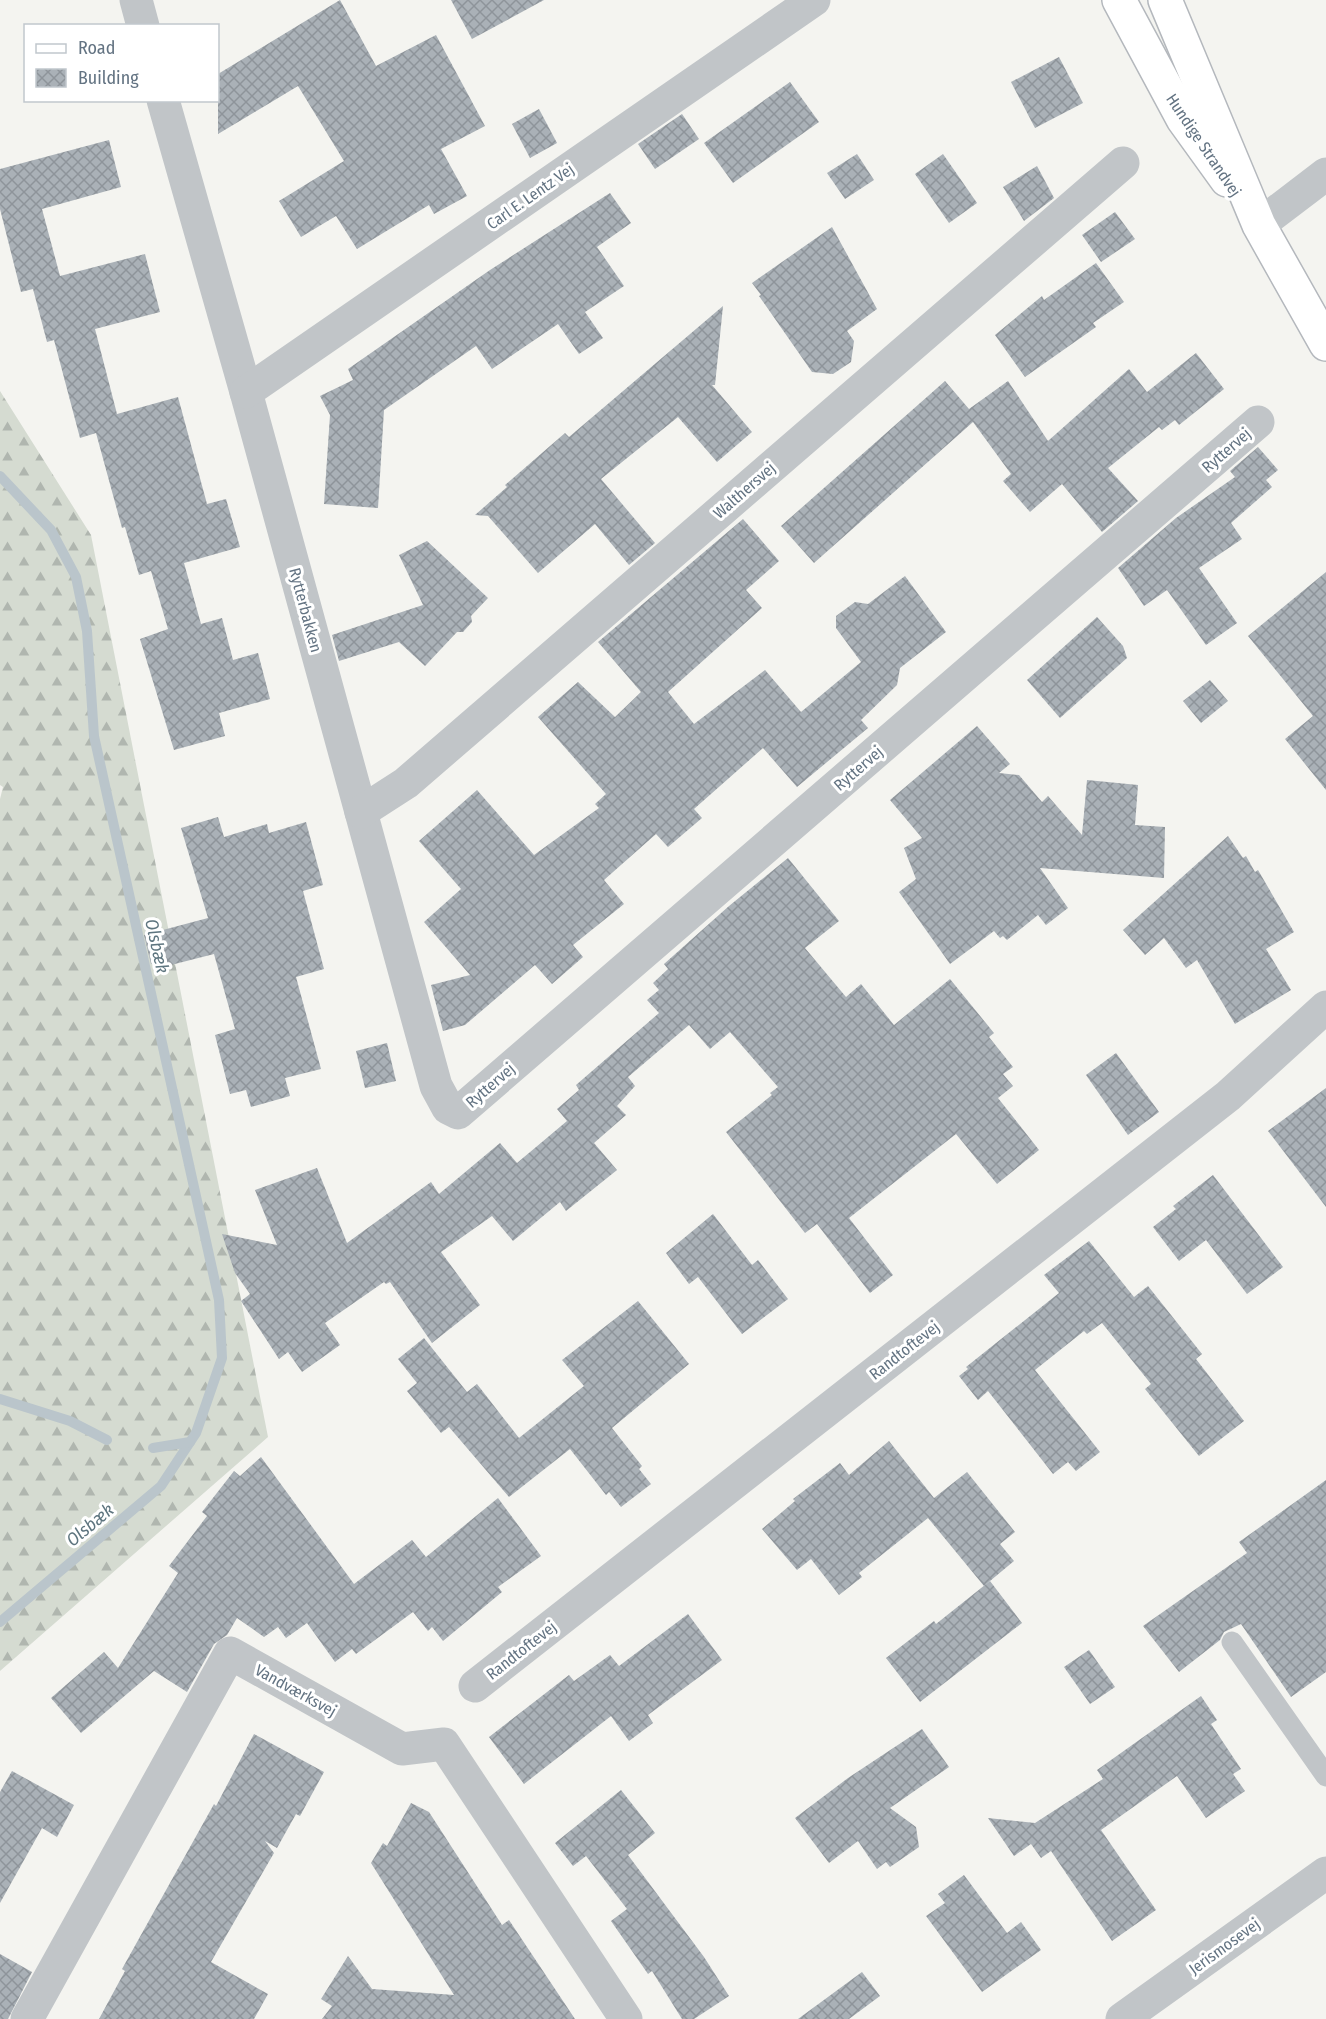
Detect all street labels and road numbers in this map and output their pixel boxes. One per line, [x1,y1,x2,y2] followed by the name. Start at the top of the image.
[1162,90,1245,200] street label: Hundige Strandvej
[483,159,578,233] street label: Carl E. Lentz Vej
[1198,424,1255,477] street label: Ryttervej
[709,458,779,522] street label: Walthersvej
[285,566,326,655] street label: Rytterbakken
[830,742,887,795] street label: Ryttervej
[462,1059,519,1112] street label: Ryttervej
[866,1317,943,1384] street label: Randtoftevej
[483,1617,560,1684] street label: Randtoftevej
[252,1660,340,1721] street label: Vandværksvej
[1185,1914,1263,1979] street label: Jerismosevej

